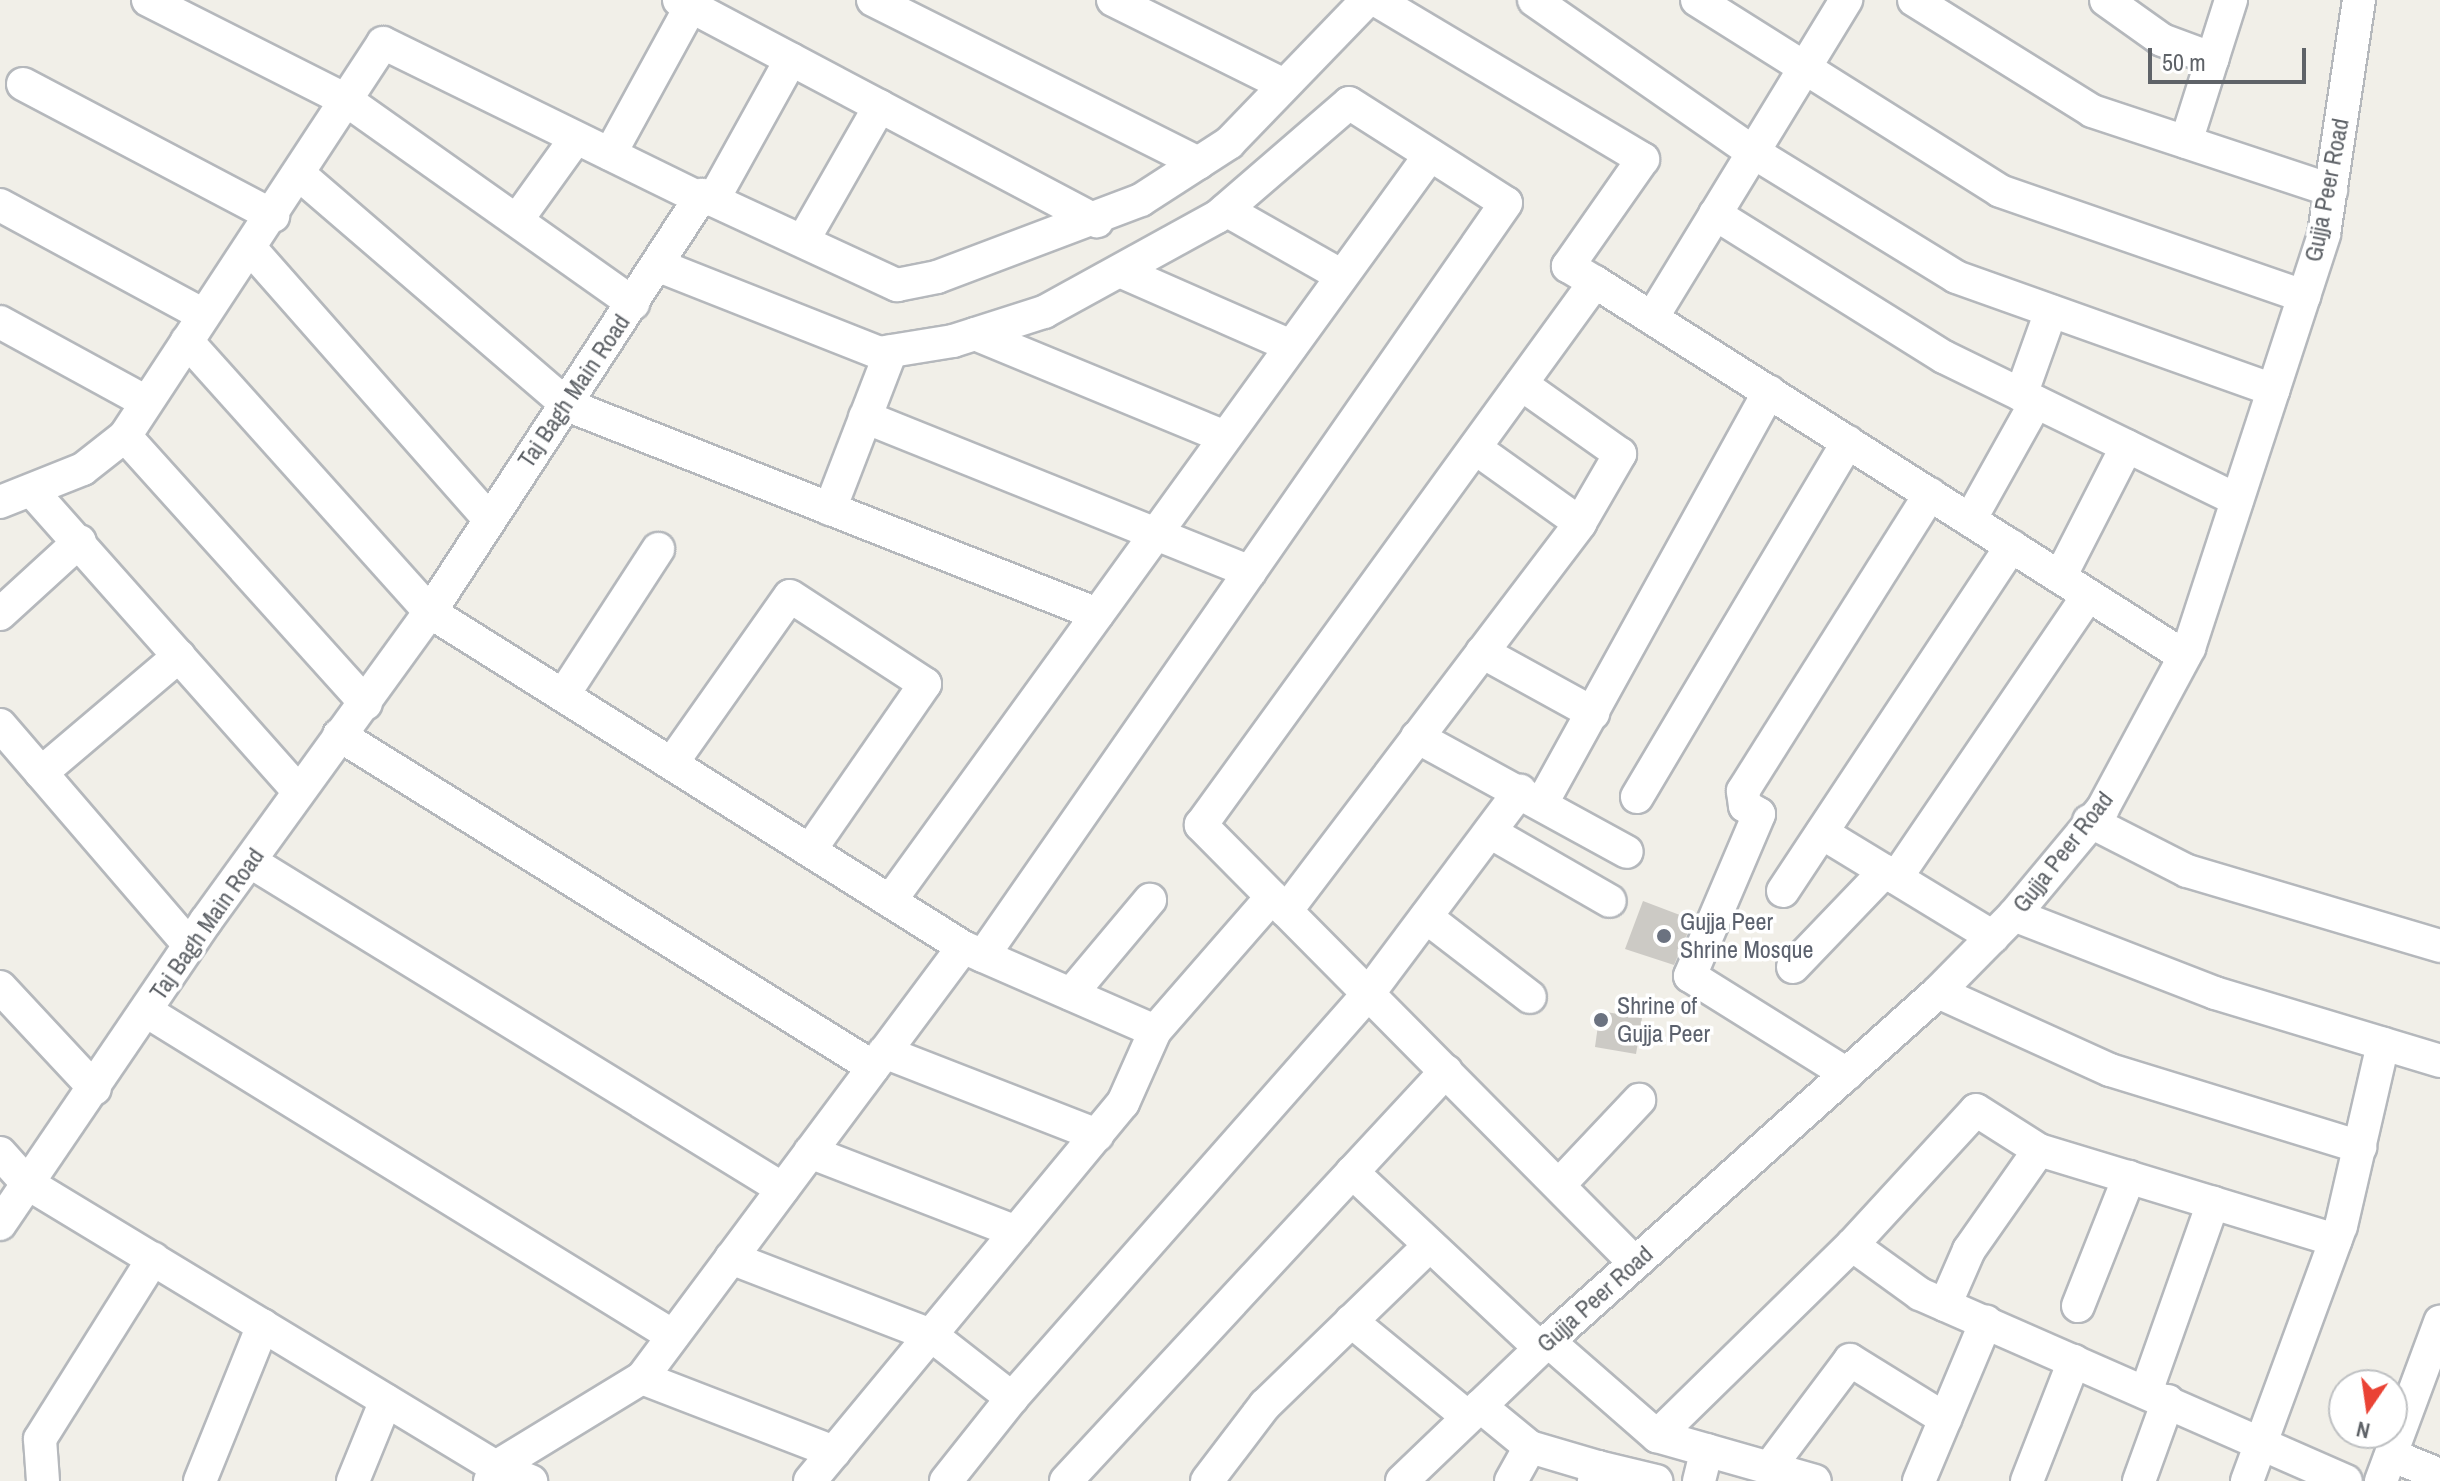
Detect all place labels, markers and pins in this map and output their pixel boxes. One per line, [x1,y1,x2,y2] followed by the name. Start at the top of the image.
[1680,908,1813,964] place label: Gujja Peer Shrine Mosque
[1655,927,1673,945] marker: Gujja Peer Shrine Mosque
[1617,992,1710,1048] place label: Shrine of Gujja Peer
[1592,1011,1610,1029] marker: Shrine of Gujja Peer

